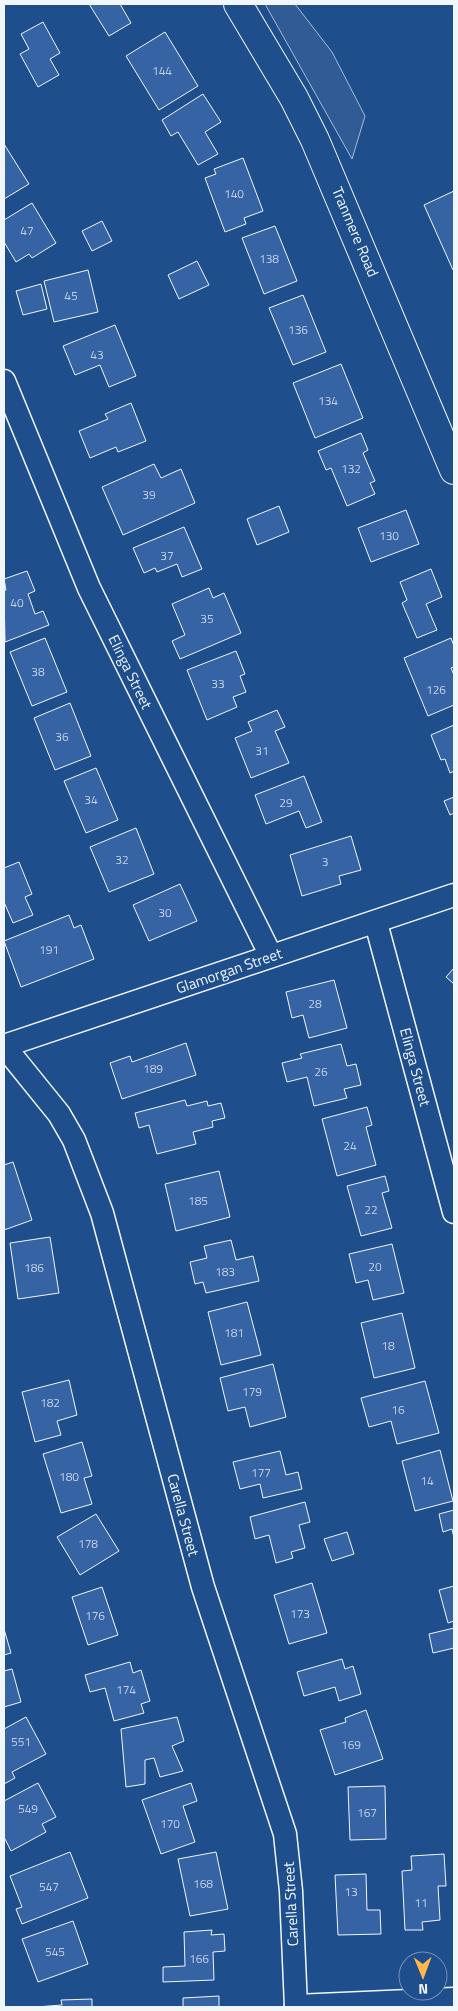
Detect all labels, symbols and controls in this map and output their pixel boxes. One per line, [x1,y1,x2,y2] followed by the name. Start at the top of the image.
[152,61,172,80] house number: 144
[326,183,385,280] street label: Tranmere Road
[224,184,244,203] house number: 140
[20,221,34,240] house number: 47
[259,249,279,268] house number: 138
[64,286,78,305] house number: 45
[288,320,308,339] house number: 136
[90,345,104,364] house number: 43
[318,391,338,410] house number: 134
[341,459,361,478] house number: 132
[142,485,156,504] house number: 39
[379,526,399,545] house number: 130
[160,546,174,565] house number: 37
[10,593,24,612] house number: 40
[200,609,214,628] house number: 35
[103,631,159,714] street label: Elinga Street
[31,662,45,681] house number: 38
[211,674,225,693] house number: 33
[426,680,446,699] house number: 126
[55,727,69,746] house number: 36
[255,741,269,760] house number: 31
[84,790,98,809] house number: 34
[279,793,293,812] house number: 29
[115,850,129,869] house number: 32
[322,852,328,871] house number: 3
[158,903,172,922] house number: 30
[39,940,59,959] house number: 191
[173,941,286,999] street label: Glamorgan Street
[308,994,322,1013] house number: 28
[394,1025,437,1109] street label: Elinga Street
[143,1059,163,1078] house number: 189
[314,1062,328,1081] house number: 26
[343,1136,357,1155] house number: 24
[188,1191,208,1210] house number: 185
[364,1200,378,1219] house number: 22
[368,1257,382,1276] house number: 20
[24,1258,44,1277] house number: 186
[215,1262,235,1281] house number: 183
[224,1323,244,1342] house number: 181
[381,1336,395,1355] house number: 18
[242,1382,262,1401] house number: 179
[40,1393,60,1412] house number: 182
[391,1400,405,1419] house number: 16
[251,1463,271,1482] house number: 177
[59,1467,79,1486] house number: 180
[161,1471,206,1559] street label: Carella Street
[420,1471,434,1490] house number: 14
[78,1534,98,1553] house number: 178
[290,1604,310,1623] house number: 173
[85,1606,105,1625] house number: 176
[116,1680,136,1699] house number: 174
[11,1732,31,1751] house number: 551
[341,1735,361,1754] house number: 169
[18,1799,38,1818] house number: 549
[357,1803,377,1822] house number: 167
[160,1814,180,1833] house number: 170
[277,1860,304,1947] street label: Carella Street
[193,1874,213,1893] house number: 168
[39,1877,59,1896] house number: 547
[344,1882,358,1901] house number: 13
[414,1893,428,1912] house number: 11
[45,1942,65,1961] house number: 545
[189,1949,209,1968] house number: 166
[398,1951,448,2001] north arrow
[418,1979,428,2000] text: N

